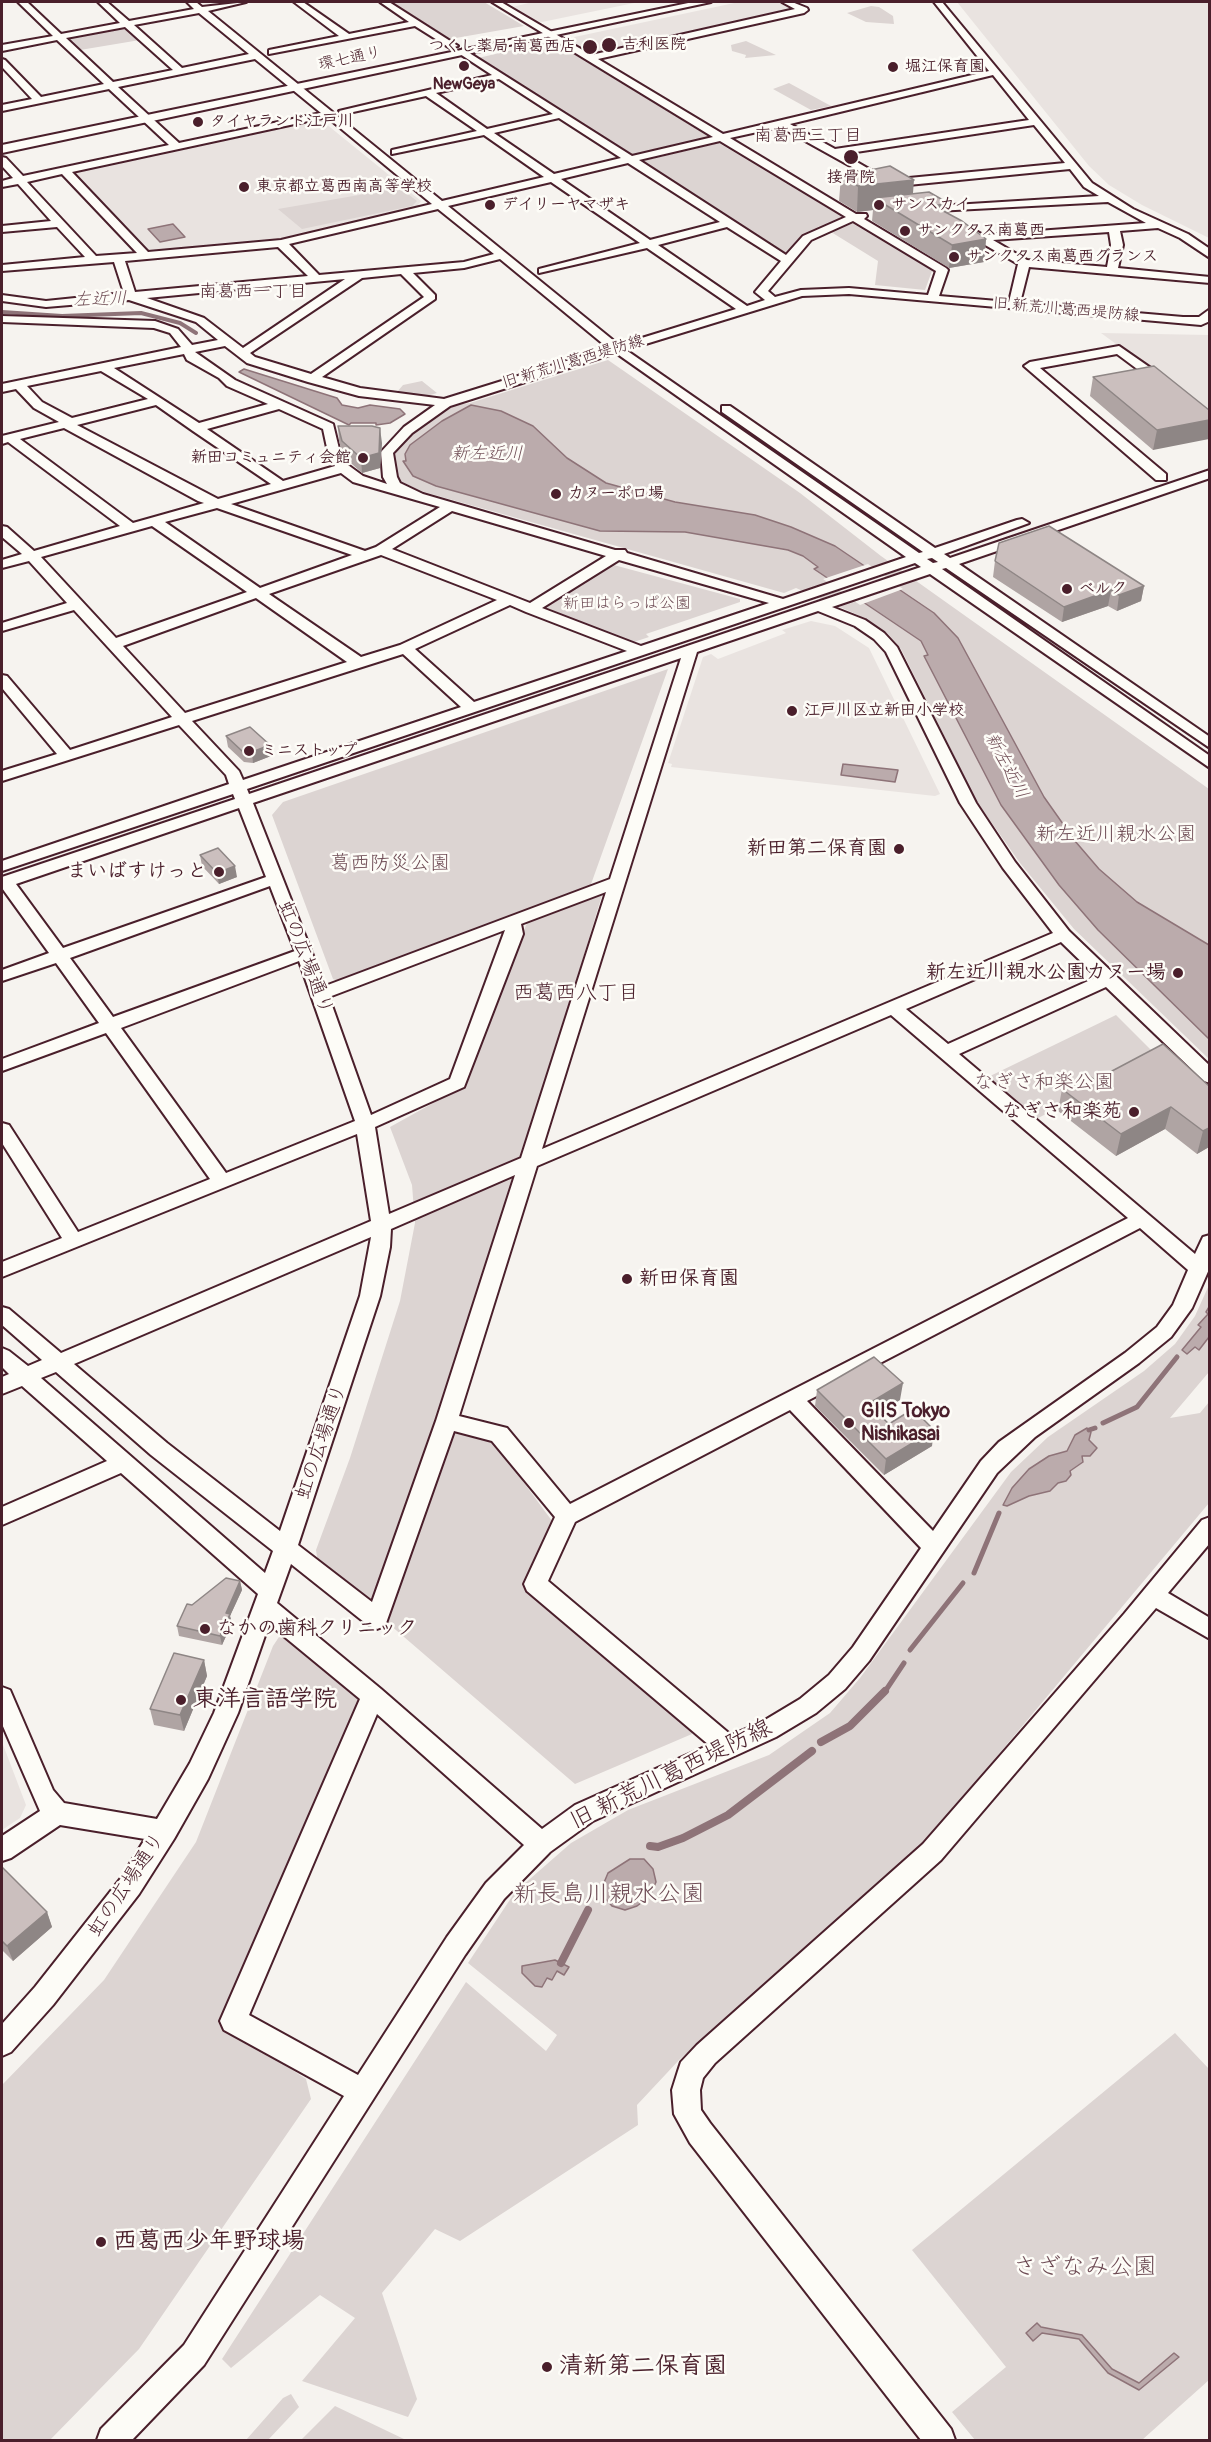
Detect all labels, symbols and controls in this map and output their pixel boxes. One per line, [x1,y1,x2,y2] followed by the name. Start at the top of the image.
[622,35,686,55] place label: 吉利医院
[600,36,618,54] marker: 吉利医院
[429,37,576,57] place label: つくし薬局 南葛西店
[581,38,599,56] marker: つくし薬局 南葛西店
[317,43,383,75] street label: 環七通り
[905,57,985,77] place label: 堀江保育園
[457,59,471,73] marker: NewGeya
[886,60,900,74] marker: 堀江保育園
[433,75,495,95] place label: NewGeya
[210,112,354,132] place label: タイヤランド江戸川
[191,115,205,129] marker: タイヤランド江戸川
[754,125,862,147] district label: 南葛西三丁目
[842,148,860,166] marker: 接骨院
[827,168,875,188] place label: 接骨院
[256,177,432,197] place label: 東京都立葛西南高等学校
[237,180,251,194] marker: 東京都立葛西南高等学校
[502,195,630,215] place label: デイリーヤマザキ
[891,195,971,215] place label: サンスカイ
[483,198,497,212] marker: デイリーヤマザキ
[872,198,886,212] marker: サンスカイ
[917,221,1045,241] place label: サンクタス南葛西
[898,224,912,238] marker: サンクタス南葛西
[966,247,1158,267] place label: サンクタス南葛西グランス
[947,250,961,264] marker: サンクタス南葛西グランス
[199,281,307,303] district label: 南葛西一丁目
[73,288,127,312] water label: 左近川
[992,294,1140,326] street label: 旧 新荒川葛西堤防線
[500,331,646,393] street label: 旧 新荒川葛西堤防線
[451,443,523,465] water label: 新左近川
[191,448,351,468] place label: 新田コミュニティ会館
[356,451,370,465] marker: 新田コミュニティ会館
[568,484,664,504] place label: カヌーポロ場
[549,487,563,501] marker: カヌーポロ場
[1079,579,1127,599] place label: ベルク
[1060,582,1074,596] marker: ベルク
[563,594,691,614] park label: 新田はらっぱ公園
[804,701,964,721] place label: 江戸川区立新田小学校
[785,704,799,718] marker: 江戸川区立新田小学校
[980,729,1032,803] water label: 新左近川
[261,741,357,761] place label: ミニストップ
[242,744,256,758] marker: ミニストップ
[1036,823,1196,847] park label: 新左近川親水公園
[747,837,887,861] place label: 新田第二保育園
[892,842,906,856] marker: 新田第二保育園
[330,852,450,876] park label: 葛西防災公園
[67,860,207,884] place label: まいばすけっと
[212,865,226,879] marker: まいばすけっと
[272,898,338,1018] street label: 虹の広場通り
[926,961,1166,985] place label: 新左近川親水公園カヌー場
[1171,966,1185,980] marker: 新左近川親水公園カヌー場
[513,981,639,1007] district label: 西葛西八丁目
[974,1071,1114,1095] park label: なぎさ和楽公園
[1002,1100,1122,1124] place label: なぎさ和楽苑
[1127,1105,1141,1119] marker: なぎさ和楽苑
[639,1267,739,1291] place label: 新田保育園
[620,1272,634,1286] marker: 新田保育園
[291,1381,353,1503] street label: 虹の広場通り
[861,1400,950,1447] place label: GIIS Tokyo Nishikasai
[842,1416,856,1430] marker: GIIS Tokyo Nishikasai
[217,1617,417,1641] place label: なかの歯科クリニック
[198,1622,212,1636] marker: なかの歯科クリニック
[193,1686,337,1714] place label: 東洋言語学院
[174,1693,188,1707] marker: 東洋言語学院
[565,1714,777,1836] street label: 旧 新荒川葛西堤防線
[84,1829,170,1941] street label: 虹の広場通り
[513,1881,705,1909] park label: 新長島川親水公園
[113,2228,305,2256] place label: 西葛西少年野球場
[94,2235,108,2249] marker: 西葛西少年野球場
[1013,2254,1157,2282] park label: さざなみ公園
[559,2353,727,2381] place label: 清新第二保育園
[540,2360,554,2374] marker: 清新第二保育園

